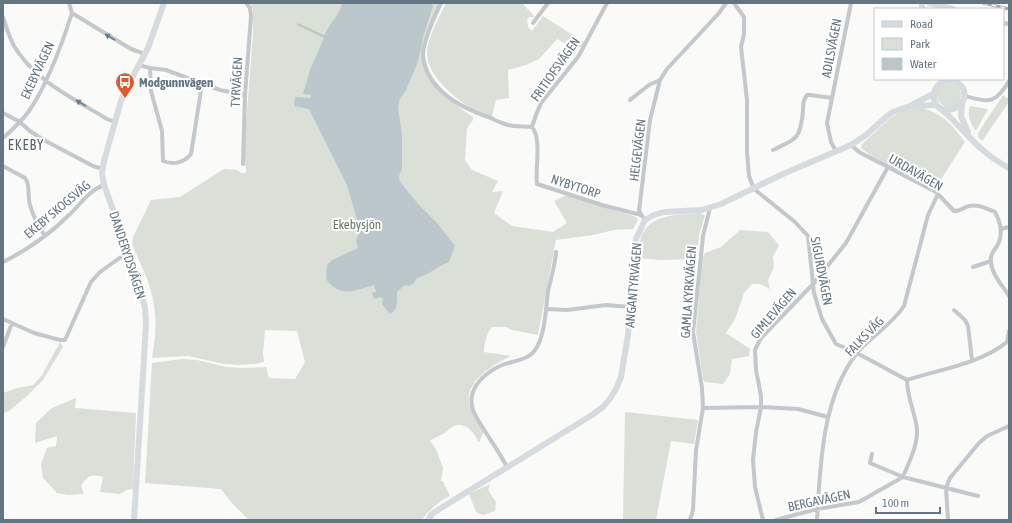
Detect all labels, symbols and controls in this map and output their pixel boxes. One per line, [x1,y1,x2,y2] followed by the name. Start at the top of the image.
[874,8,1004,80] legend
[818,17,845,79] street label: ADILSVÄGEN
[910,17,933,31] text: Road
[104,33,116,40] one-way arrow
[528,34,583,104] street label: FRITIOFSVÄGEN
[910,37,931,51] text: Park
[18,39,57,101] street label: EKEBYVÄGEN
[228,56,245,108] street label: TYRVÄGEN
[910,57,937,71] text: Water
[114,71,136,99] bus stop icon: Modgunnvägen
[139,75,213,90] place label: Modgunnvägen
[76,99,86,107] one-way arrow
[626,118,649,182] street label: HELGEVÄGEN
[8,137,44,153] district label: EKEBY
[886,151,946,194] street label: URDAVÄGEN
[549,171,603,202] street label: NYBYTORP
[21,177,94,241] street label: EKEBY SKOGSVÄG
[106,209,149,301] street label: DANDERYDSVÄGEN
[333,217,381,232] park label: Ekebysjön
[808,236,836,307] street label: SIGURDVÄGEN
[622,242,645,328] street label: ANGANTYRVÄGEN
[678,245,699,339] street label: GAMLA KYRKVÄGEN
[747,285,799,342] street label: GIMLEVÄGEN
[842,313,887,359] street label: FALKS VÄG
[786,487,852,514] street label: BERGAVÄGEN
[876,489,940,515] scale bar
[882,496,909,510] text: 100 m

